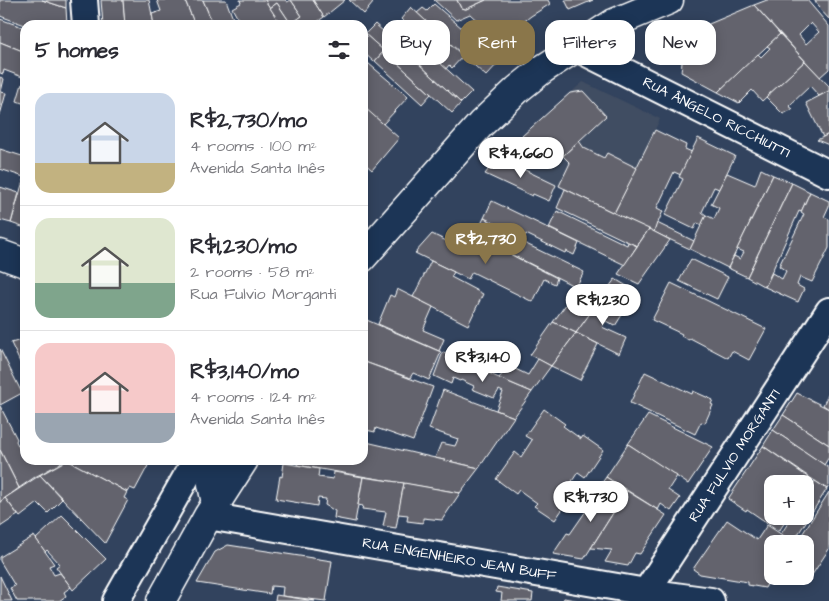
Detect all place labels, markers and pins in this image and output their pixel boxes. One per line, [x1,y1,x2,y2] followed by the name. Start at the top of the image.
[475,136,567,179] pin: R$4,660
[440,222,532,265] pin: R$2,730
[557,284,649,326] pin: R$1,230
[437,340,529,383] pin: R$3,140
[545,480,637,523] pin: R$1,730

